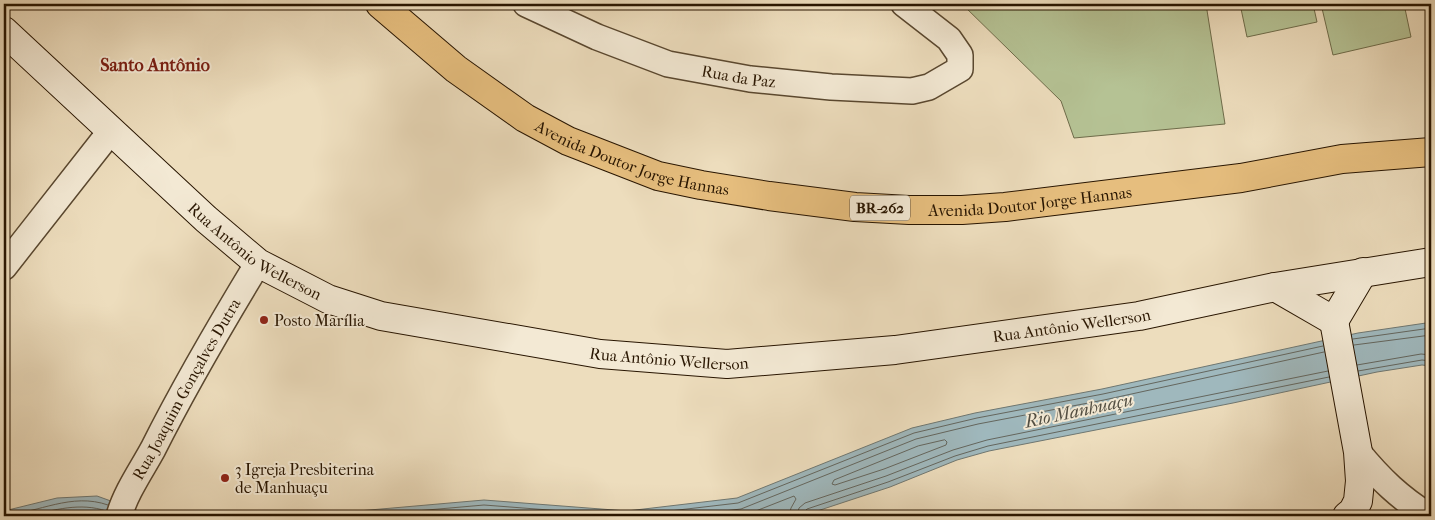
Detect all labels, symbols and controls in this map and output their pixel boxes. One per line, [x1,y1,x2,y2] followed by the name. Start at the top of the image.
[100,55,210,76] district label: Santo Antônio
[700,61,777,91] street label: Rua da Paz
[531,115,731,199] street label: Avenida Doutor Jorge Hannas
[927,182,1133,220] street label: Avenida Doutor Jorge Hannas
[850,196,910,220] road number: BR-262
[184,198,326,304] street label: Rua Antônio Wellerson
[128,294,244,483] street label: Rua Joaquim Gonçalves Dutra
[991,304,1153,346] street label: Rua Antônio Wellerson
[274,311,365,330] place label: Posto Marília
[258,314,270,326] marker: Posto Marília
[588,343,750,374] street label: Rua Antônio Wellerson
[1022,389,1135,433] water label: Rio Manhuaçu
[235,460,375,497] place label: 3 Igreja Presbiterina de Manhuaçu
[219,472,231,484] marker: 3 Igreja Presbiterina de Manhuaçu

